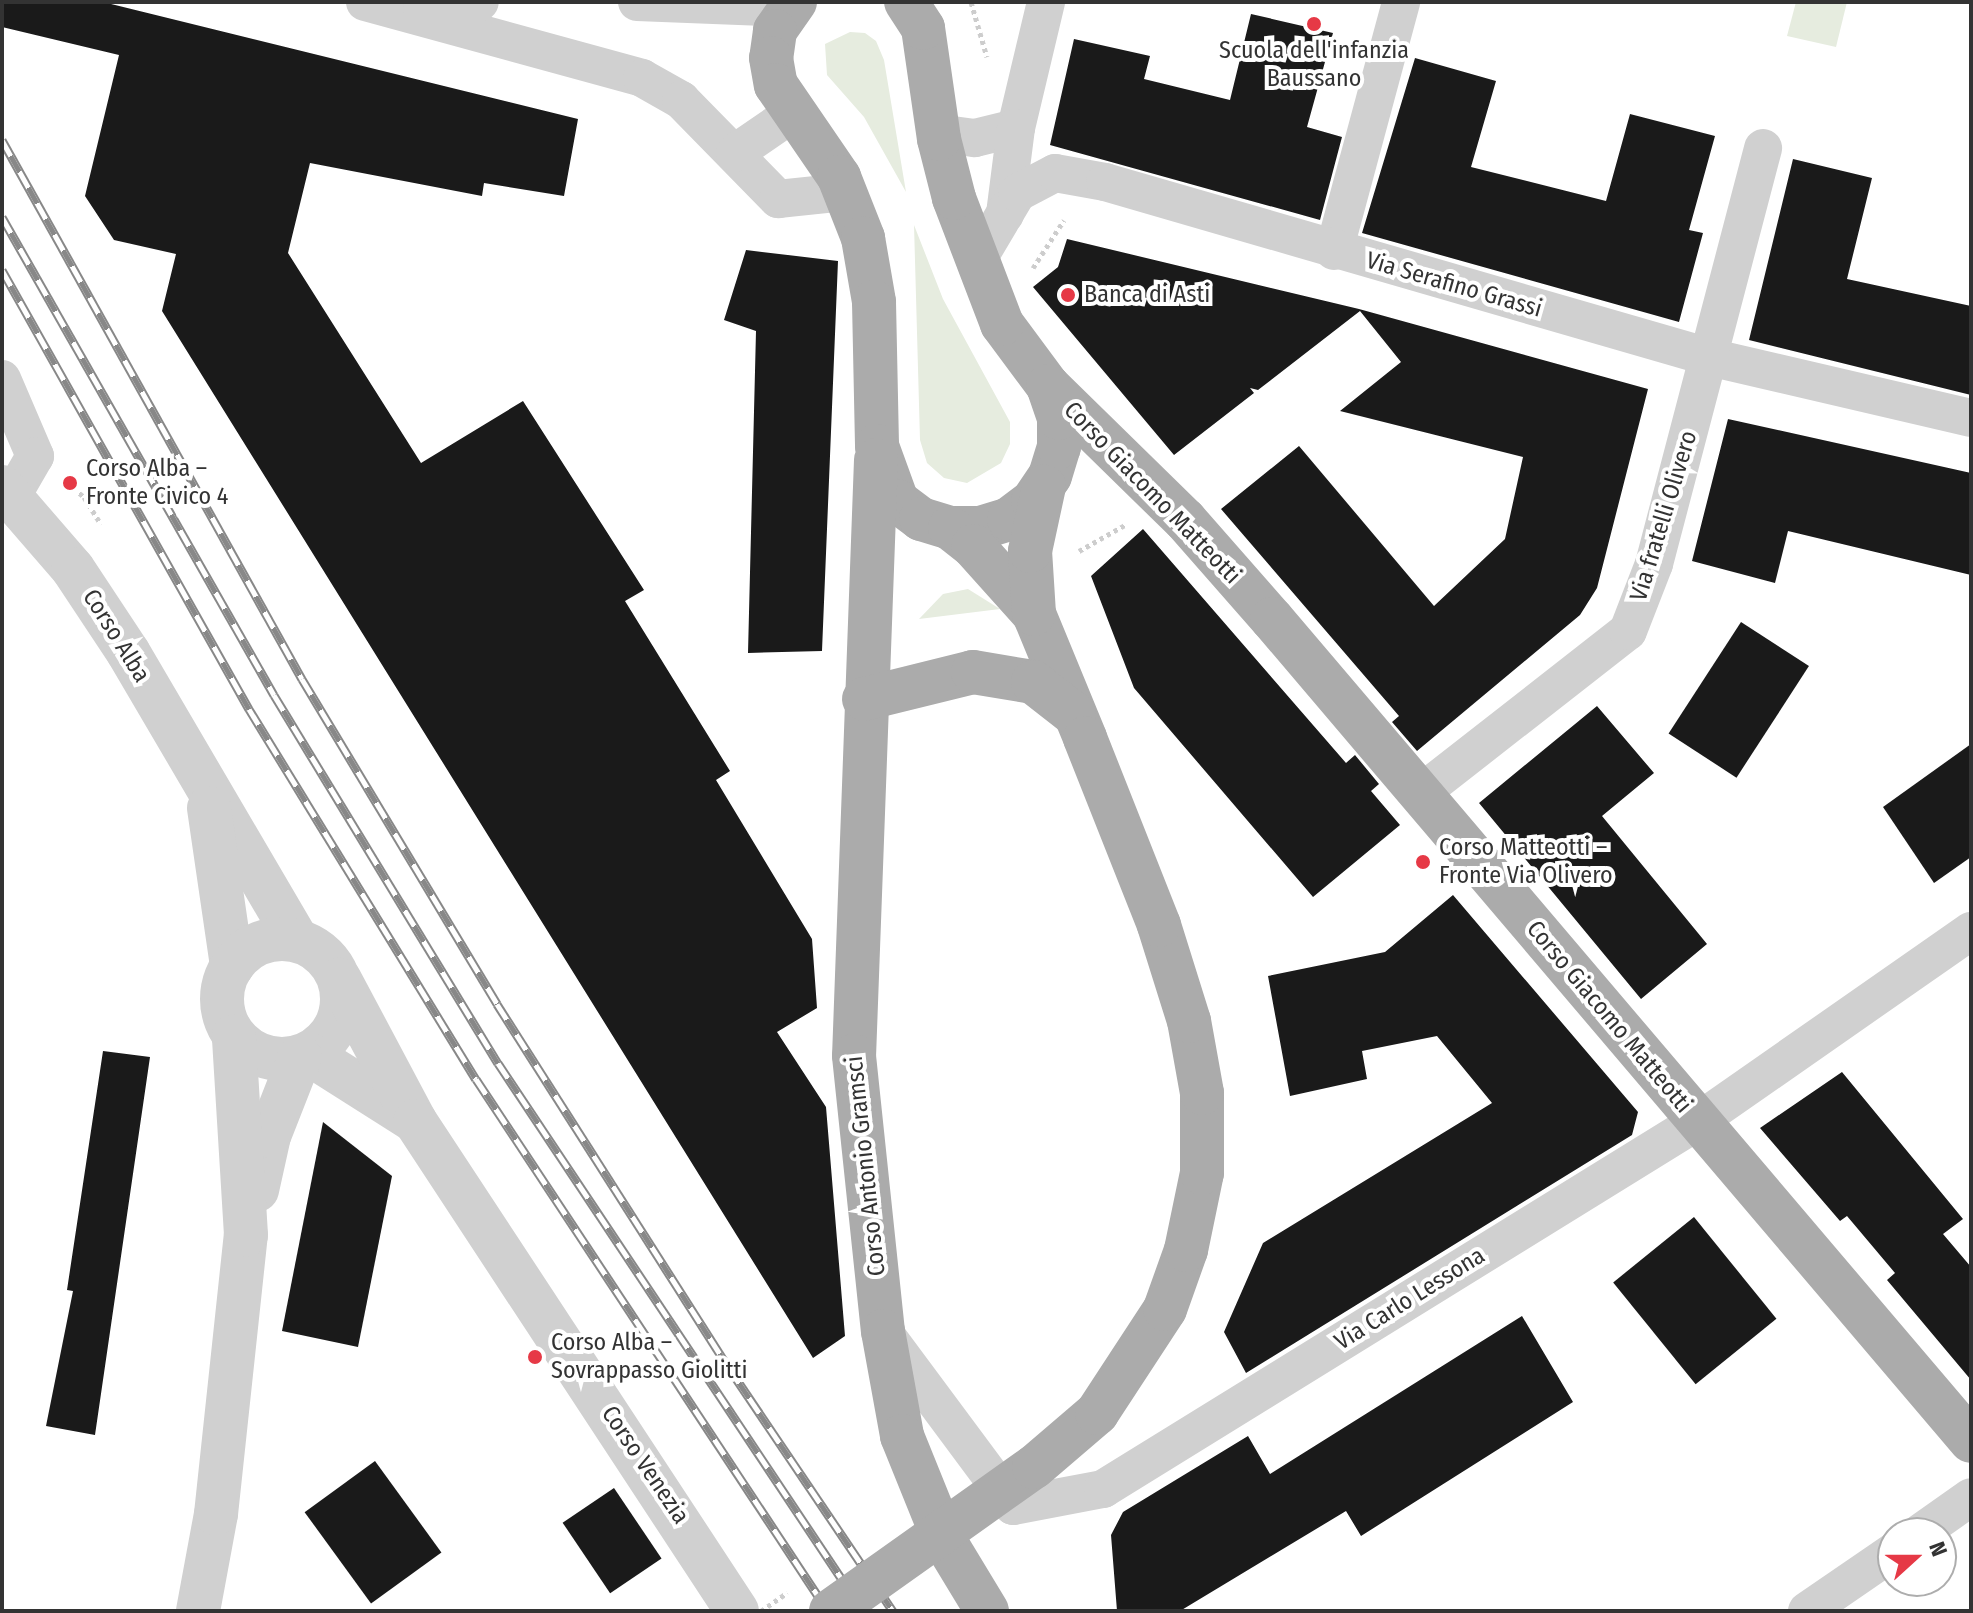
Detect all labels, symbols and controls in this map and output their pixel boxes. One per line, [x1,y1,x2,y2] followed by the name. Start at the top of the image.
[1305,15,1323,33] marker: Scuola dell'infanzia Baussano
[1219,37,1409,93] place label: Scuola dell'infanzia Baussano
[1363,246,1545,324] street label: Via Serafino Grassi
[1084,281,1210,309] place label: Banca di Asti
[1059,286,1077,304] marker: Banca di Asti
[1058,396,1246,590] street label: Corso Giacomo Matteotti
[1624,427,1704,605] street label: Via fratelli Olivero
[86,455,228,511] place label: Corso Alba – Fronte Civico 4
[61,474,79,492] marker: Corso Alba – Fronte Civico 4
[76,584,156,688] street label: Corso Alba
[1439,834,1613,890] place label: Corso Matteotti – Fronte Via Olivero
[1414,853,1432,871] marker: Corso Matteotti – Fronte Via Olivero
[1520,915,1698,1119] street label: Corso Giacomo Matteotti
[840,1054,892,1278] street label: Corso Antonio Gramsci
[1330,1241,1490,1357] street label: Via Carlo Lessona
[551,1329,747,1385] place label: Corso Alba – Sovrappasso Giolitti
[526,1348,544,1366] marker: Corso Alba – Sovrappasso Giolitti
[595,1401,695,1529] street label: Corso Venezia
[1877,1517,1957,1597] north arrow
[1923,1538,1953,1560] text: N

